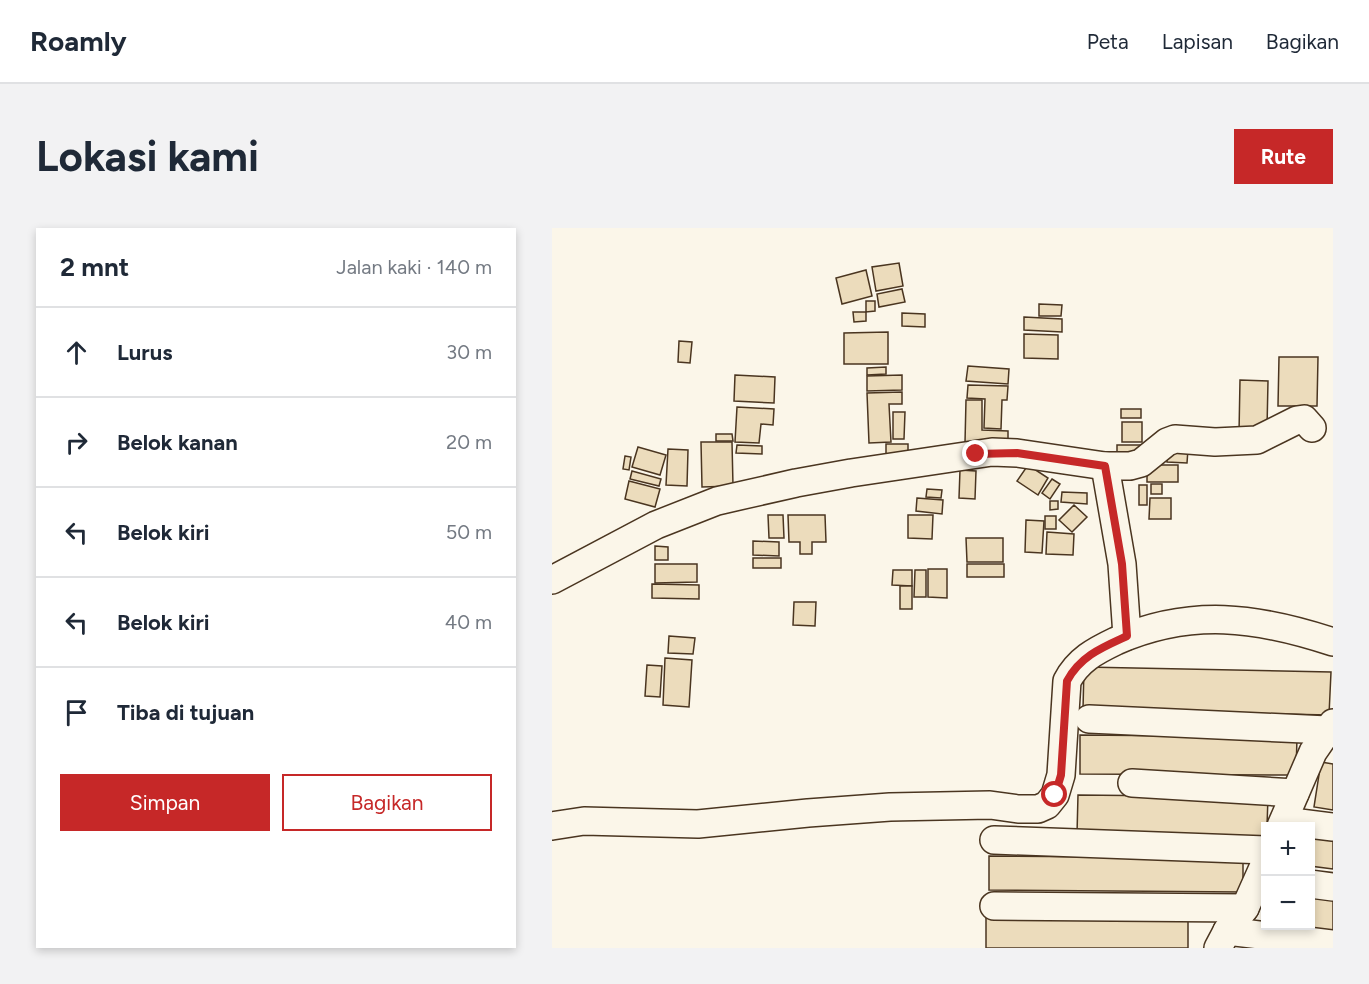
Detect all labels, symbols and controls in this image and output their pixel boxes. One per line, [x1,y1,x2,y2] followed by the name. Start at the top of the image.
[30,24,127,58] text: Roamly
[1087,29,1129,54] text: Peta
[1162,29,1233,54] text: Lapisan
[1266,29,1339,54] text: Bagikan
[1234,129,1333,184] button: Rute
[36,131,259,182] text: Lokasi kami
[60,251,129,283] text: 2 mnt
[336,255,492,279] text: Jalan kaki · 140 m
[60,336,93,369] icon: ahead
[117,339,172,366] text: Lurus
[446,340,492,364] text: 30 m
[60,426,93,459] icon: right
[117,429,238,456] text: Belok kanan
[446,430,492,454] text: 20 m
[962,440,988,466] route end
[60,516,93,549] icon: left
[117,519,210,546] text: Belok kiri
[446,520,492,544] text: 50 m
[60,606,93,639] icon: left
[117,609,210,636] text: Belok kiri
[445,610,492,634] text: 40 m
[60,696,93,729] icon: arrive
[117,699,254,726] text: Tiba di tujuan
[60,774,270,831] button: Simpan
[282,774,492,831] button: Bagikan
[1041,781,1067,807] route start
[1261,822,1315,930] map controls
[1261,822,1315,876] button: +
[1261,876,1315,930] button: −

